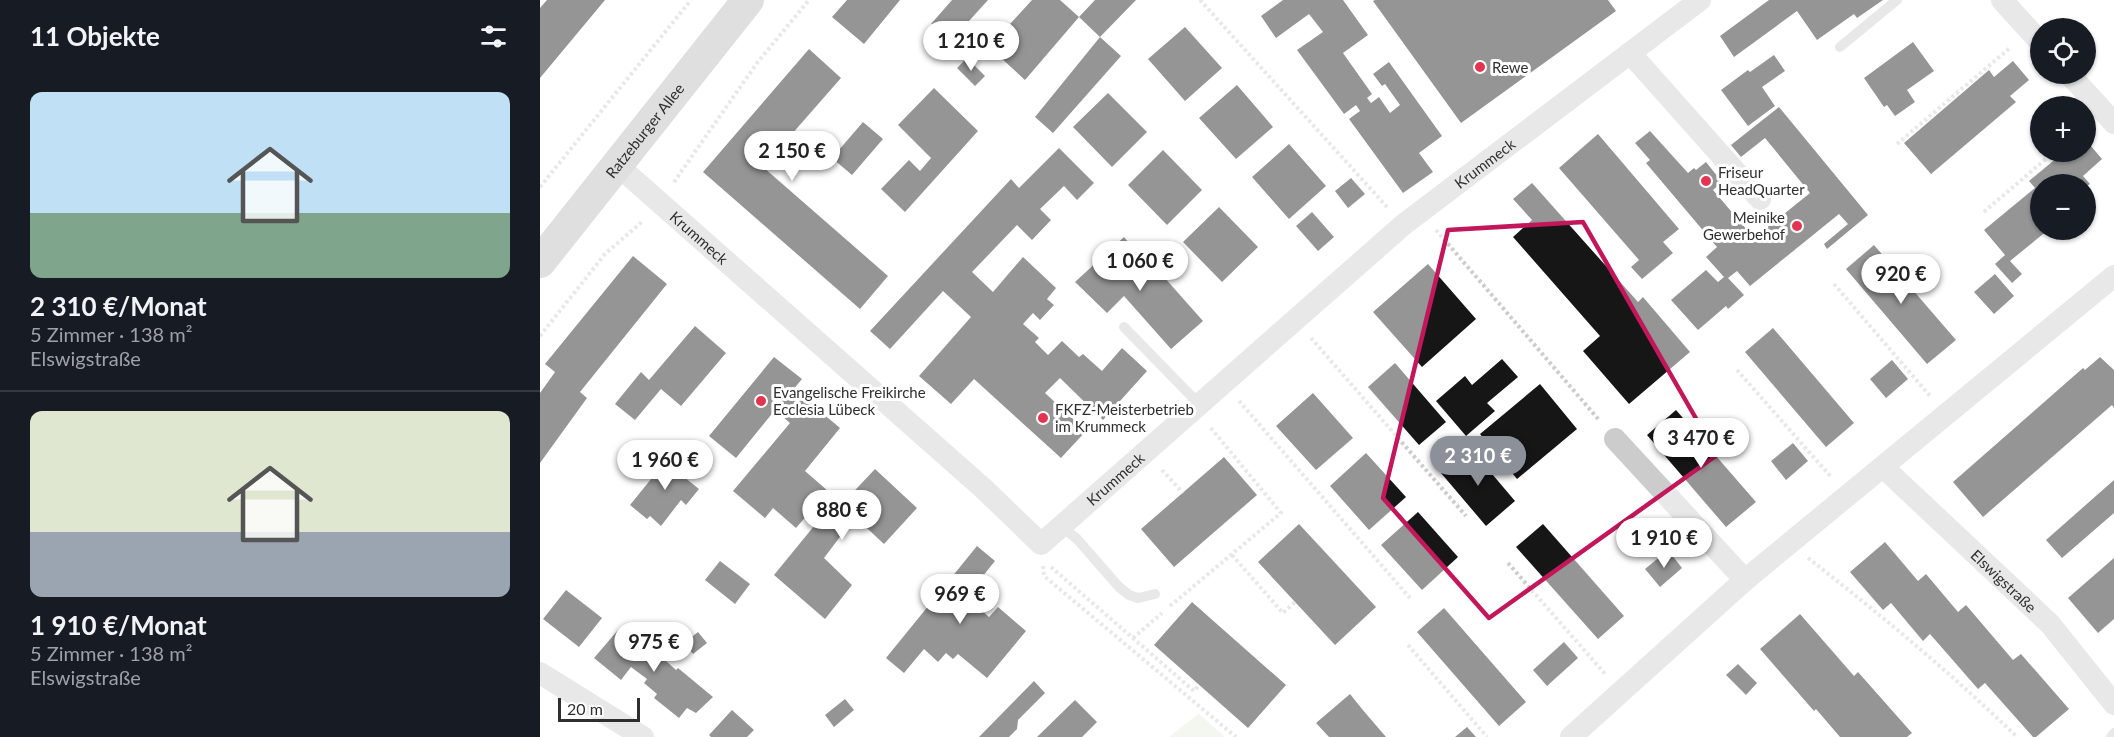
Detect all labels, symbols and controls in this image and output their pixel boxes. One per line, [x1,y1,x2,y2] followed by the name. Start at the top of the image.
[2030,18,2096,240] map controls
[2030,18,2096,84] button: locate
[30,20,160,52] text: 11 Objekte
[477,20,510,53] icon: filters
[916,21,1026,72] pin: 1 210 €
[937,28,1005,52] text: 1 210 €
[1492,58,1528,76] place label: Rewe
[1473,60,1487,74] marker: Rewe
[601,79,688,181] street label: Ratzeburger Allee
[2030,96,2096,162] button: +
[216,131,324,239] icon: home
[737,131,847,182] pin: 2 150 €
[1451,134,1519,192] street label: Krummeck
[758,138,826,162] text: 2 150 €
[1718,163,1805,198] place label: Friseur HeadQuarter
[1699,174,1713,188] marker: Friseur HeadQuarter
[2030,174,2096,240] button: −
[667,207,732,268] street label: Krummeck
[1703,208,1786,243] place label: Meinike Gewerbehof
[1790,219,1804,233] marker: Meinike Gewerbehof
[1085,241,1195,292] pin: 1 060 €
[1106,248,1174,272] text: 1 060 €
[1859,254,1943,305] pin: 920 €
[1875,261,1927,285] text: 920 €
[30,290,207,322] text: 2 310 €/Monat
[30,322,192,346] text: 5 Zimmer · 138 m²
[30,346,141,370] text: Elswigstraße
[773,383,926,418] place label: Evangelische Freikirche Ecclesia Lübeck
[754,394,768,408] marker: Evangelische Freikirche Ecclesia Lübeck
[1055,400,1194,435] place label: FKFZ-Meisterbetrieb im Krummeck
[1036,411,1050,425] marker: FKFZ-Meisterbetrieb im Krummeck
[1646,418,1756,469] pin: 3 470 €
[1667,425,1735,449] text: 3 470 €
[1423,436,1533,487] pin: 2 310 €
[610,440,720,491] pin: 1 960 €
[1444,443,1512,467] text: 2 310 €
[631,447,699,471] text: 1 960 €
[1082,448,1148,509] street label: Krummeck
[216,450,324,558] icon: home
[800,490,884,541] pin: 880 €
[816,497,868,521] text: 880 €
[1609,518,1719,569] pin: 1 910 €
[1630,525,1698,549] text: 1 910 €
[1967,546,2040,616] street label: Elswigstraße
[918,574,1002,625] pin: 969 €
[934,581,986,605] text: 969 €
[30,609,207,641] text: 1 910 €/Monat
[612,622,696,673] pin: 975 €
[628,629,680,653] text: 975 €
[30,641,192,665] text: 5 Zimmer · 138 m²
[30,665,141,689] text: Elswigstraße
[558,695,640,722] scale bar
[567,699,603,718] text: 20 m

